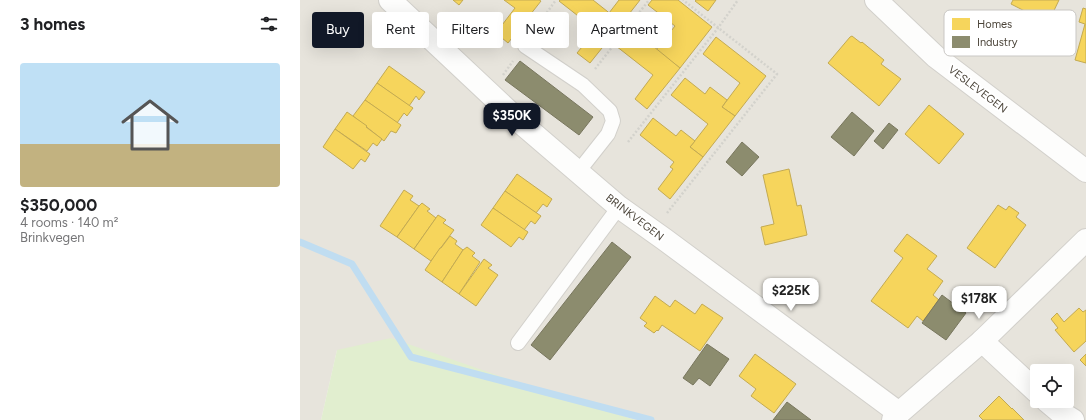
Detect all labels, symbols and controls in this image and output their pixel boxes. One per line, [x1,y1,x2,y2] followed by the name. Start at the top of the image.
[944,10,1076,56] legend
[312,12,364,48] chip: Buy
[372,12,429,48] chip: Rent
[437,12,503,48] chip: Filters
[511,12,569,48] chip: New
[577,12,672,48] chip: Apartment
[258,13,280,35] icon: filters
[20,14,85,34] text: 3 homes
[977,18,1012,31] text: Homes
[977,36,1018,49] text: Industry
[946,63,1010,116] street label: VESLEVEGEN
[114,89,186,161] icon: home
[484,103,540,137] pin: $350K
[492,108,532,123] text: $350K
[603,191,666,243] street label: BRINKVEGEN
[20,195,97,215] text: $350,000
[20,215,118,230] text: 4 rooms · 140 m²
[20,230,85,245] text: Brinkvegen
[763,278,819,312] pin: $225K
[772,283,810,298] text: $225K
[951,286,1007,320] pin: $178K
[961,291,997,306] text: $178K
[1030,364,1074,408] map controls
[1030,364,1074,408] button: locate

